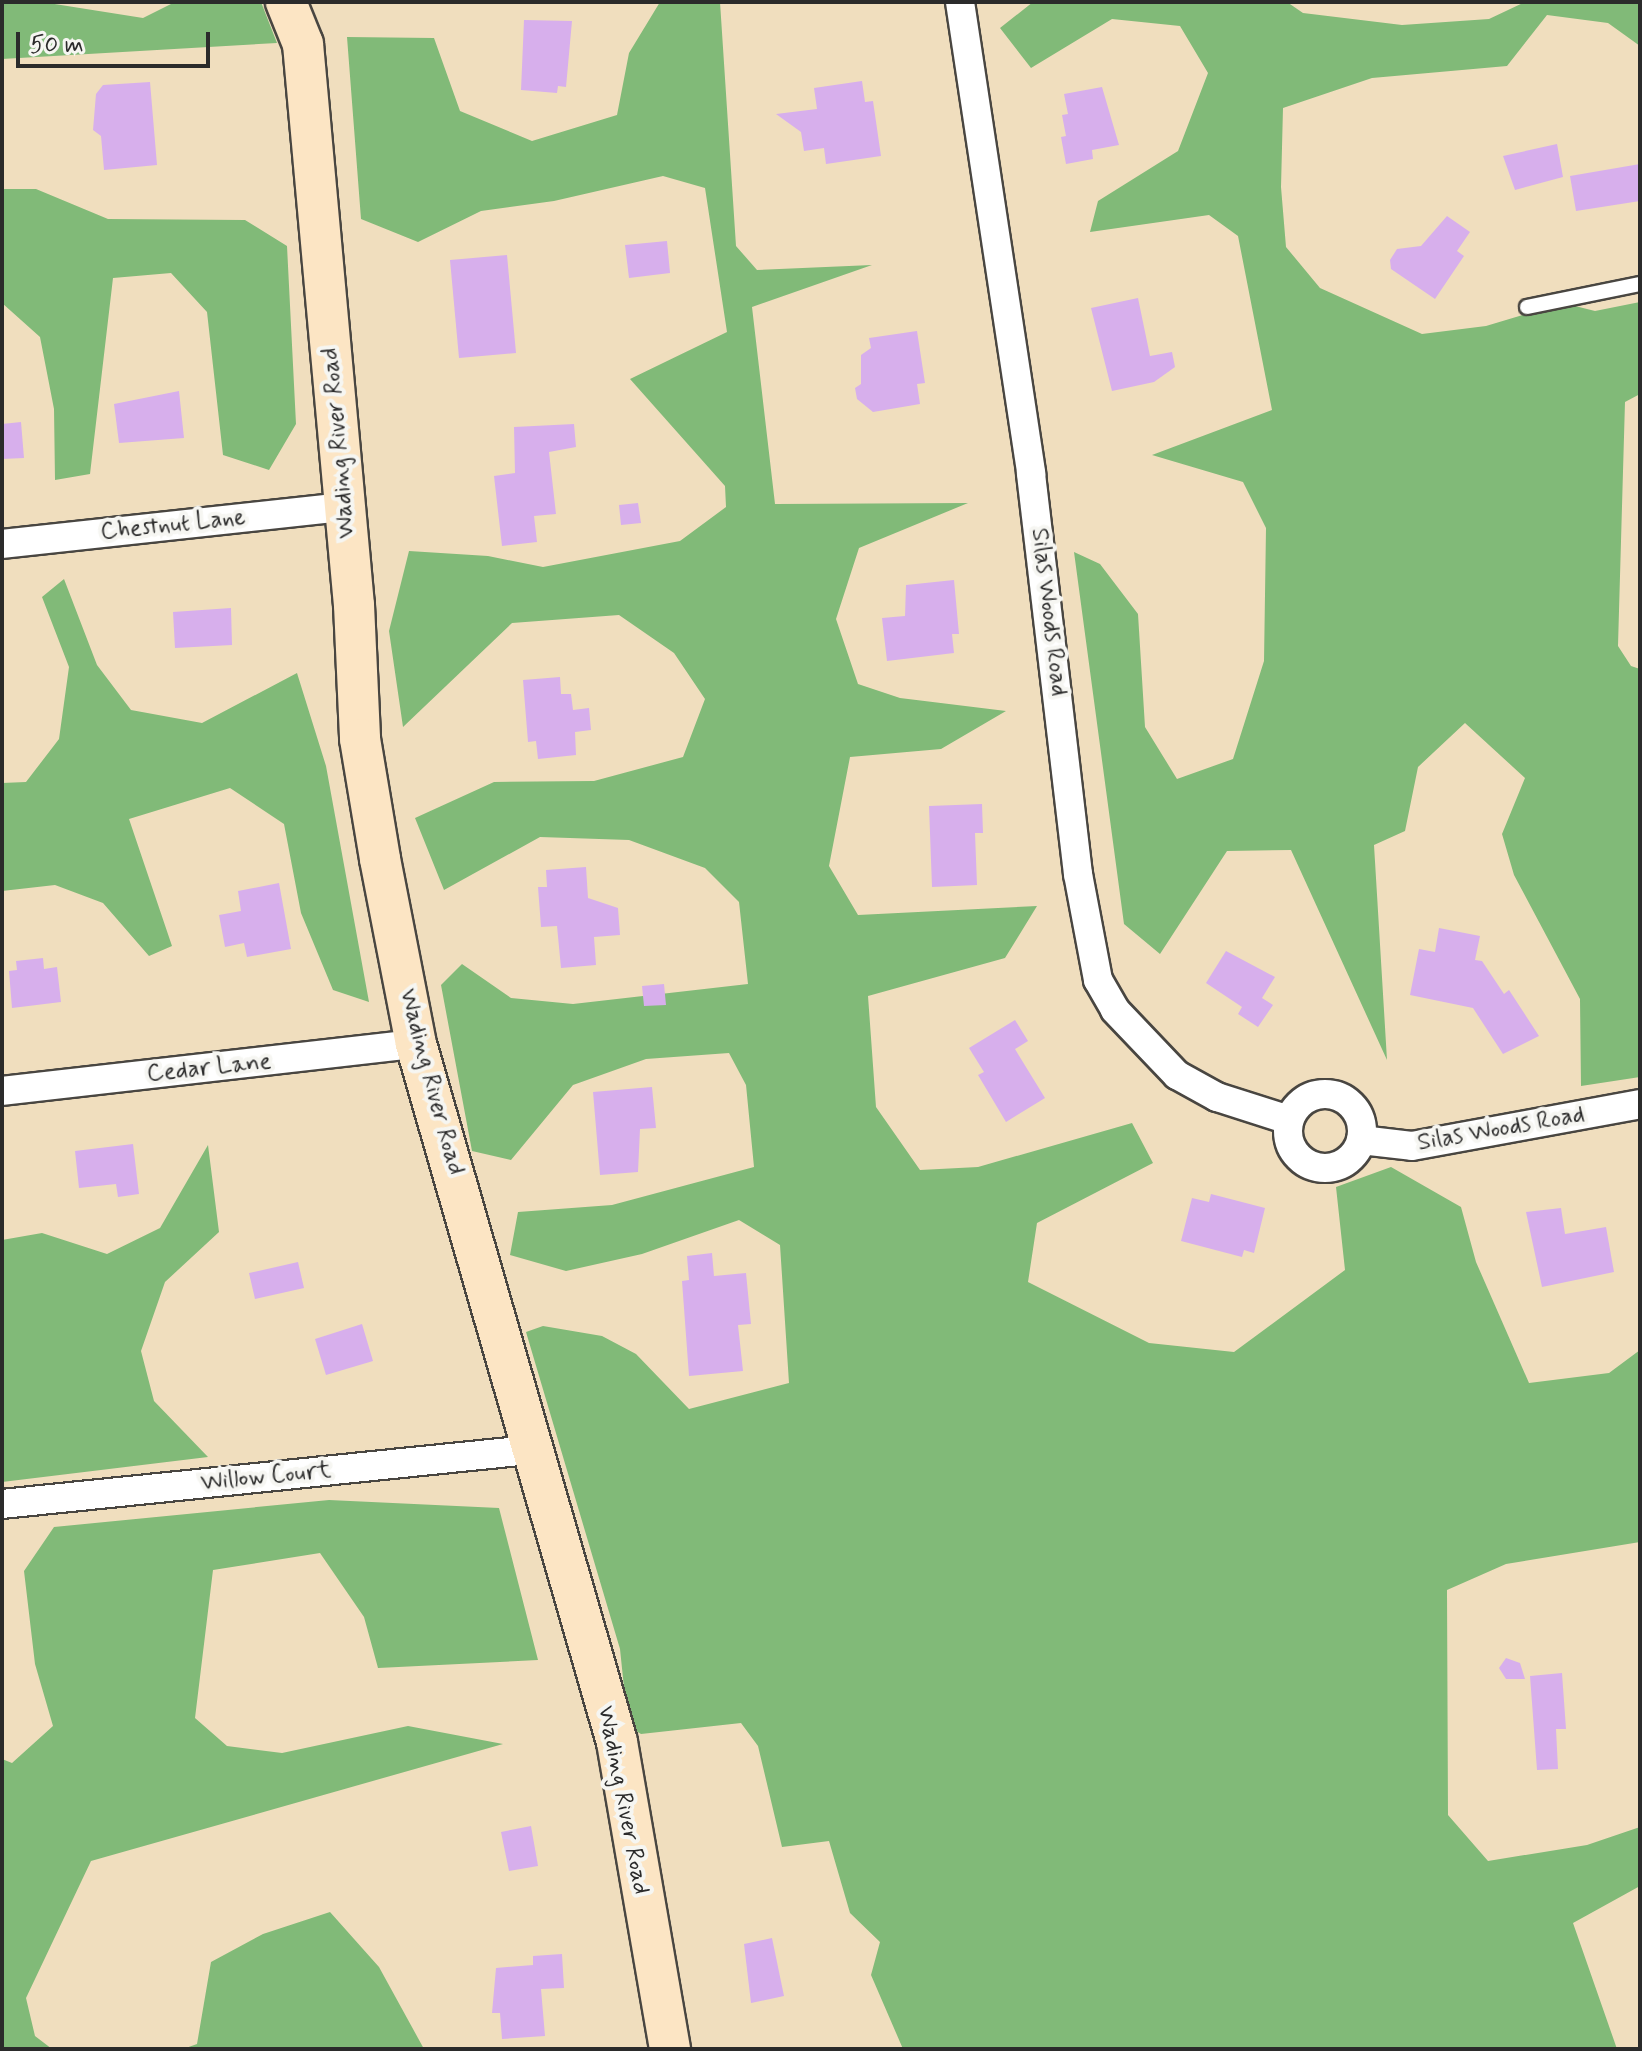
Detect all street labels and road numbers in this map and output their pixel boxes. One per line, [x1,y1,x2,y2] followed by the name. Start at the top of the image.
[316,345,362,541] street label: Wading River Road
[98,503,248,547] street label: Chestnut Lane
[1024,526,1074,698] street label: Silas Woods Road
[392,984,470,1180] street label: Wading River Road
[147,1047,271,1089] street label: Cedar Lane
[1415,1100,1587,1158] street label: Silas Woods Road
[201,1456,331,1498] street label: Willow Court
[590,1701,656,1899] street label: Wading River Road

